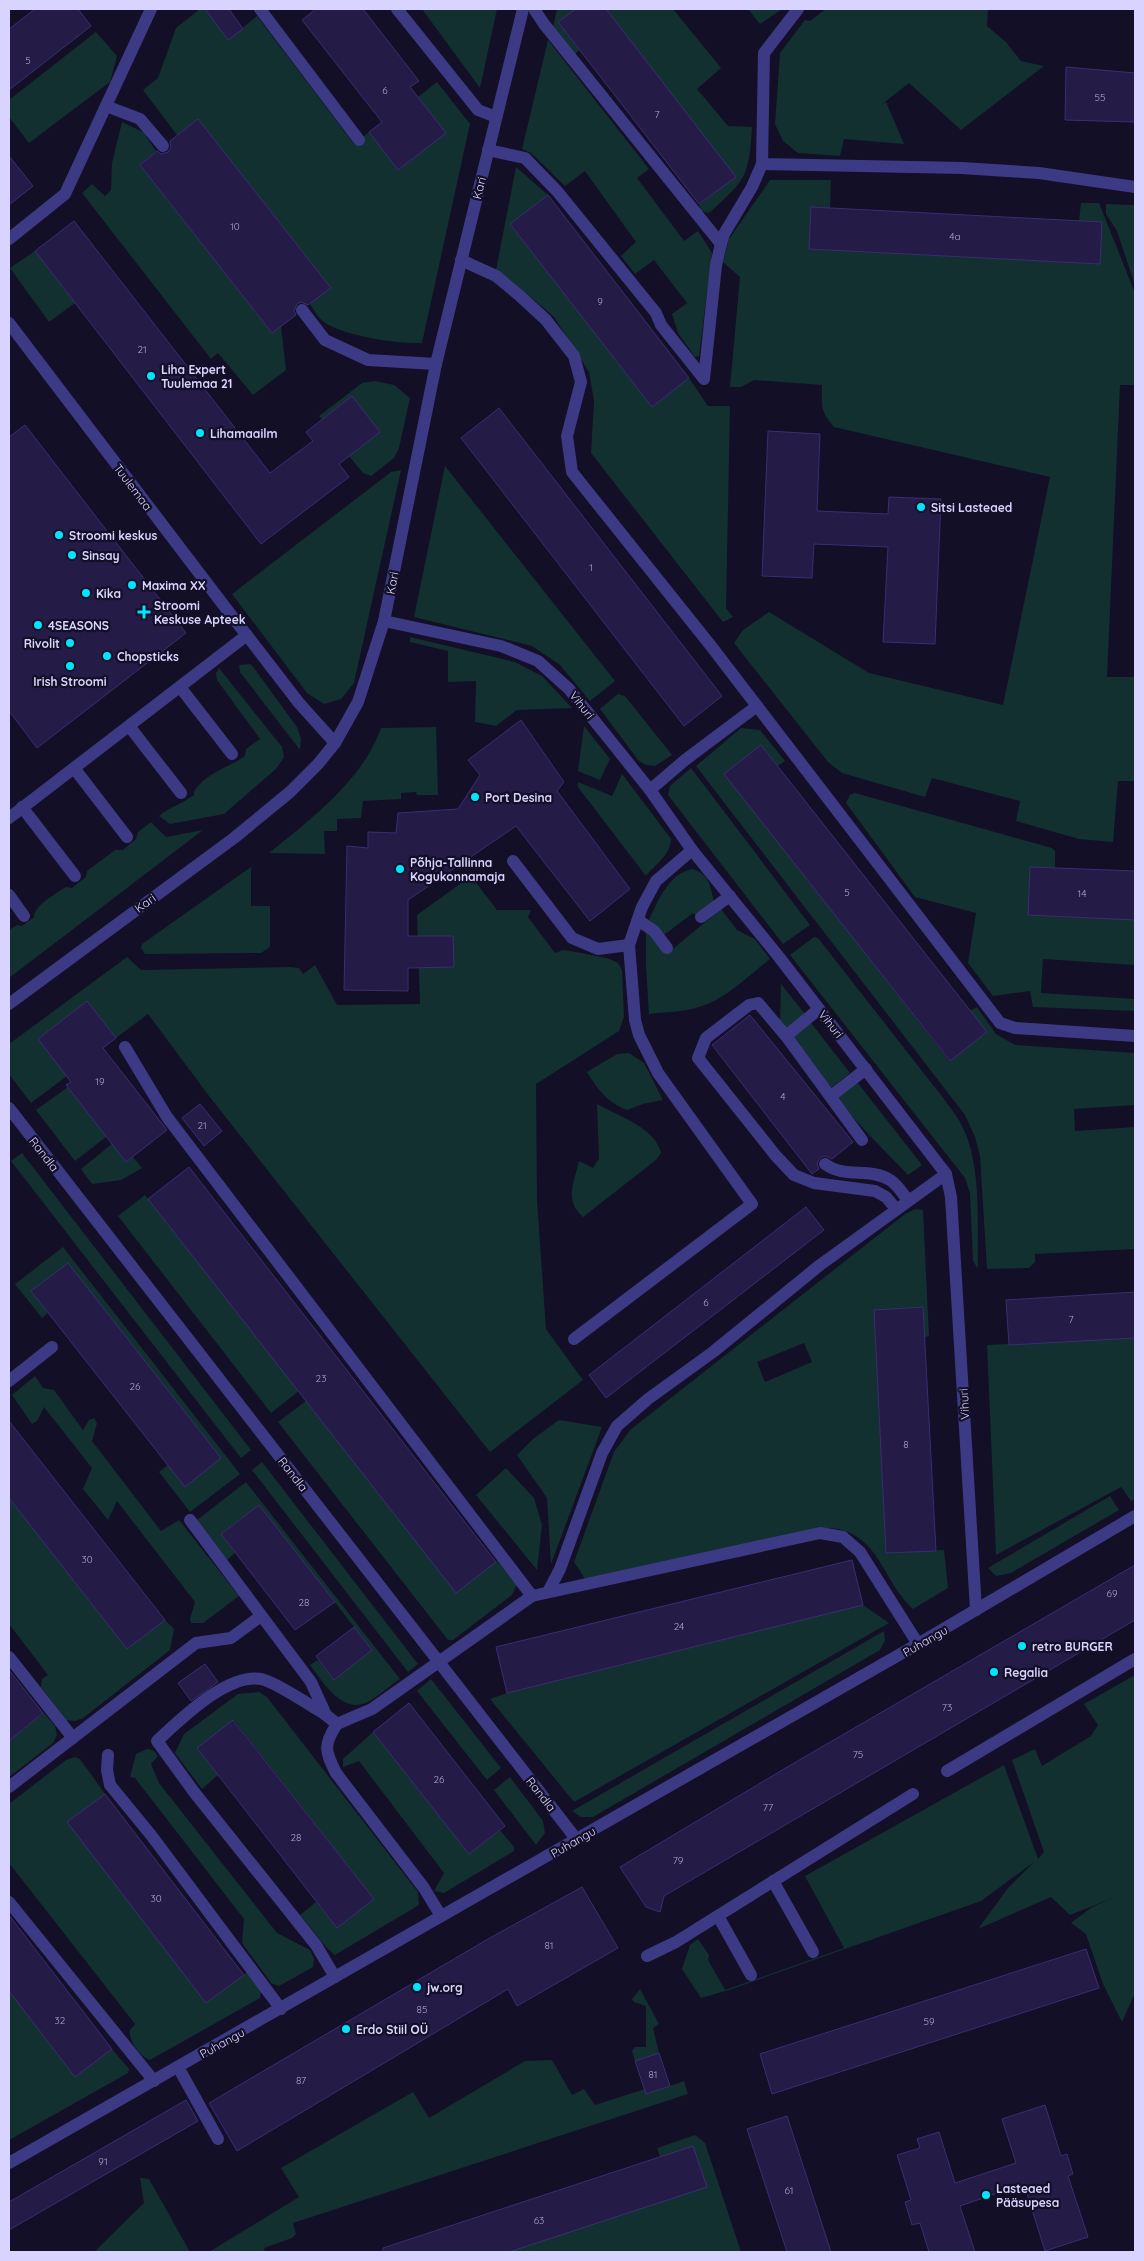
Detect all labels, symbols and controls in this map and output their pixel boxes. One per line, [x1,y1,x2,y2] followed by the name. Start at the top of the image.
[25,54,31,67] house number: 5
[382,84,388,97] house number: 6
[1095,91,1105,104] house number: 55
[654,108,660,121] house number: 7
[469,175,489,201] street label: Kari
[230,220,240,233] house number: 10
[949,230,961,243] house number: 4a
[597,295,603,308] house number: 9
[137,343,147,356] house number: 21
[161,362,232,391] place label: Liha Expert Tuulemaa 21
[145,370,157,382] marker: Liha Expert Tuulemaa 21
[210,426,278,441] place label: Lihamaailm
[194,427,206,439] marker: Lihamaailm
[111,461,155,513] street label: Tuulemaa
[931,500,1012,515] place label: Sitsi Lasteaed
[915,501,927,513] marker: Sitsi Lasteaed
[69,528,157,543] place label: Stroomi keskus
[53,529,65,541] marker: Stroomi keskus
[82,548,120,563] place label: Sinsay
[66,549,78,561] marker: Sinsay
[589,561,593,574] house number: 1
[382,570,402,596] street label: Kari
[142,578,206,593] place label: Maxima XX
[126,579,138,591] marker: Maxima XX
[96,586,121,601] place label: Kika
[80,587,92,599] marker: Kika
[154,598,246,627] place label: Stroomi Keskuse Apteek
[138,606,150,618] marker: Stroomi Keskuse Apteek
[48,618,109,633] place label: 4SEASONS
[32,619,44,631] marker: 4SEASONS
[24,636,60,651] place label: Rivolit
[64,637,76,649] marker: Rivolit
[117,649,179,664] place label: Chopsticks
[101,650,113,662] marker: Chopsticks
[64,660,76,672] marker: Irish Stroomi
[33,674,107,689] place label: Irish Stroomi
[566,688,598,722] street label: Vihuri
[485,790,552,805] place label: Port Desina
[469,791,481,803] marker: Port Desina
[410,855,505,884] place label: Põhja-Tallinna Kogukonnamaja
[394,863,406,875] marker: Põhja-Tallinna Kogukonnamaja
[844,886,850,899] house number: 5
[1078,887,1086,900] house number: 14
[131,890,159,916] street label: Kari
[815,1007,847,1041] street label: Vihuri
[95,1075,105,1088] house number: 19
[780,1090,786,1103] house number: 4
[197,1119,207,1132] house number: 21
[26,1134,62,1174] street label: Randla
[703,1296,709,1309] house number: 6
[1068,1313,1074,1326] house number: 7
[316,1372,326,1385] house number: 23
[130,1380,141,1393] house number: 26
[956,1388,972,1420] street label: Vihuri
[903,1438,909,1451] house number: 8
[275,1454,311,1494] street label: Randla
[81,1553,93,1566] house number: 30
[1107,1587,1118,1600] house number: 69
[299,1596,309,1609] house number: 28
[674,1620,684,1633] house number: 24
[900,1622,950,1660] street label: Puhangu
[1032,1639,1113,1654] place label: retro BURGER
[1016,1640,1028,1652] marker: retro BURGER
[1004,1665,1048,1680] place label: Regalia
[988,1666,1000,1678] marker: Regalia
[942,1701,952,1714] house number: 73
[853,1748,863,1761] house number: 75
[434,1773,445,1786] house number: 26
[523,1774,559,1814] street label: Randla
[763,1801,773,1814] house number: 77
[548,1823,598,1861] street label: Puhangu
[291,1831,301,1844] house number: 28
[673,1854,684,1867] house number: 79
[150,1892,162,1905] house number: 30
[544,1939,554,1952] house number: 81
[426,1980,463,1995] place label: jw.org
[411,1981,423,1993] marker: jw.org
[417,2003,427,2016] house number: 85
[55,2014,66,2027] house number: 32
[923,2015,935,2028] house number: 59
[356,2022,428,2037] place label: Erdo Stiil OÜ
[340,2023,352,2035] marker: Erdo Stiil OÜ
[197,2025,247,2061] street label: Puhangu
[648,2068,658,2081] house number: 81
[296,2074,306,2087] house number: 87
[98,2155,108,2168] house number: 91
[996,2181,1059,2210] place label: Lasteaed Pääsupesa
[784,2184,794,2197] house number: 61
[980,2189,992,2201] marker: Lasteaed Pääsupesa
[534,2214,544,2227] house number: 63

